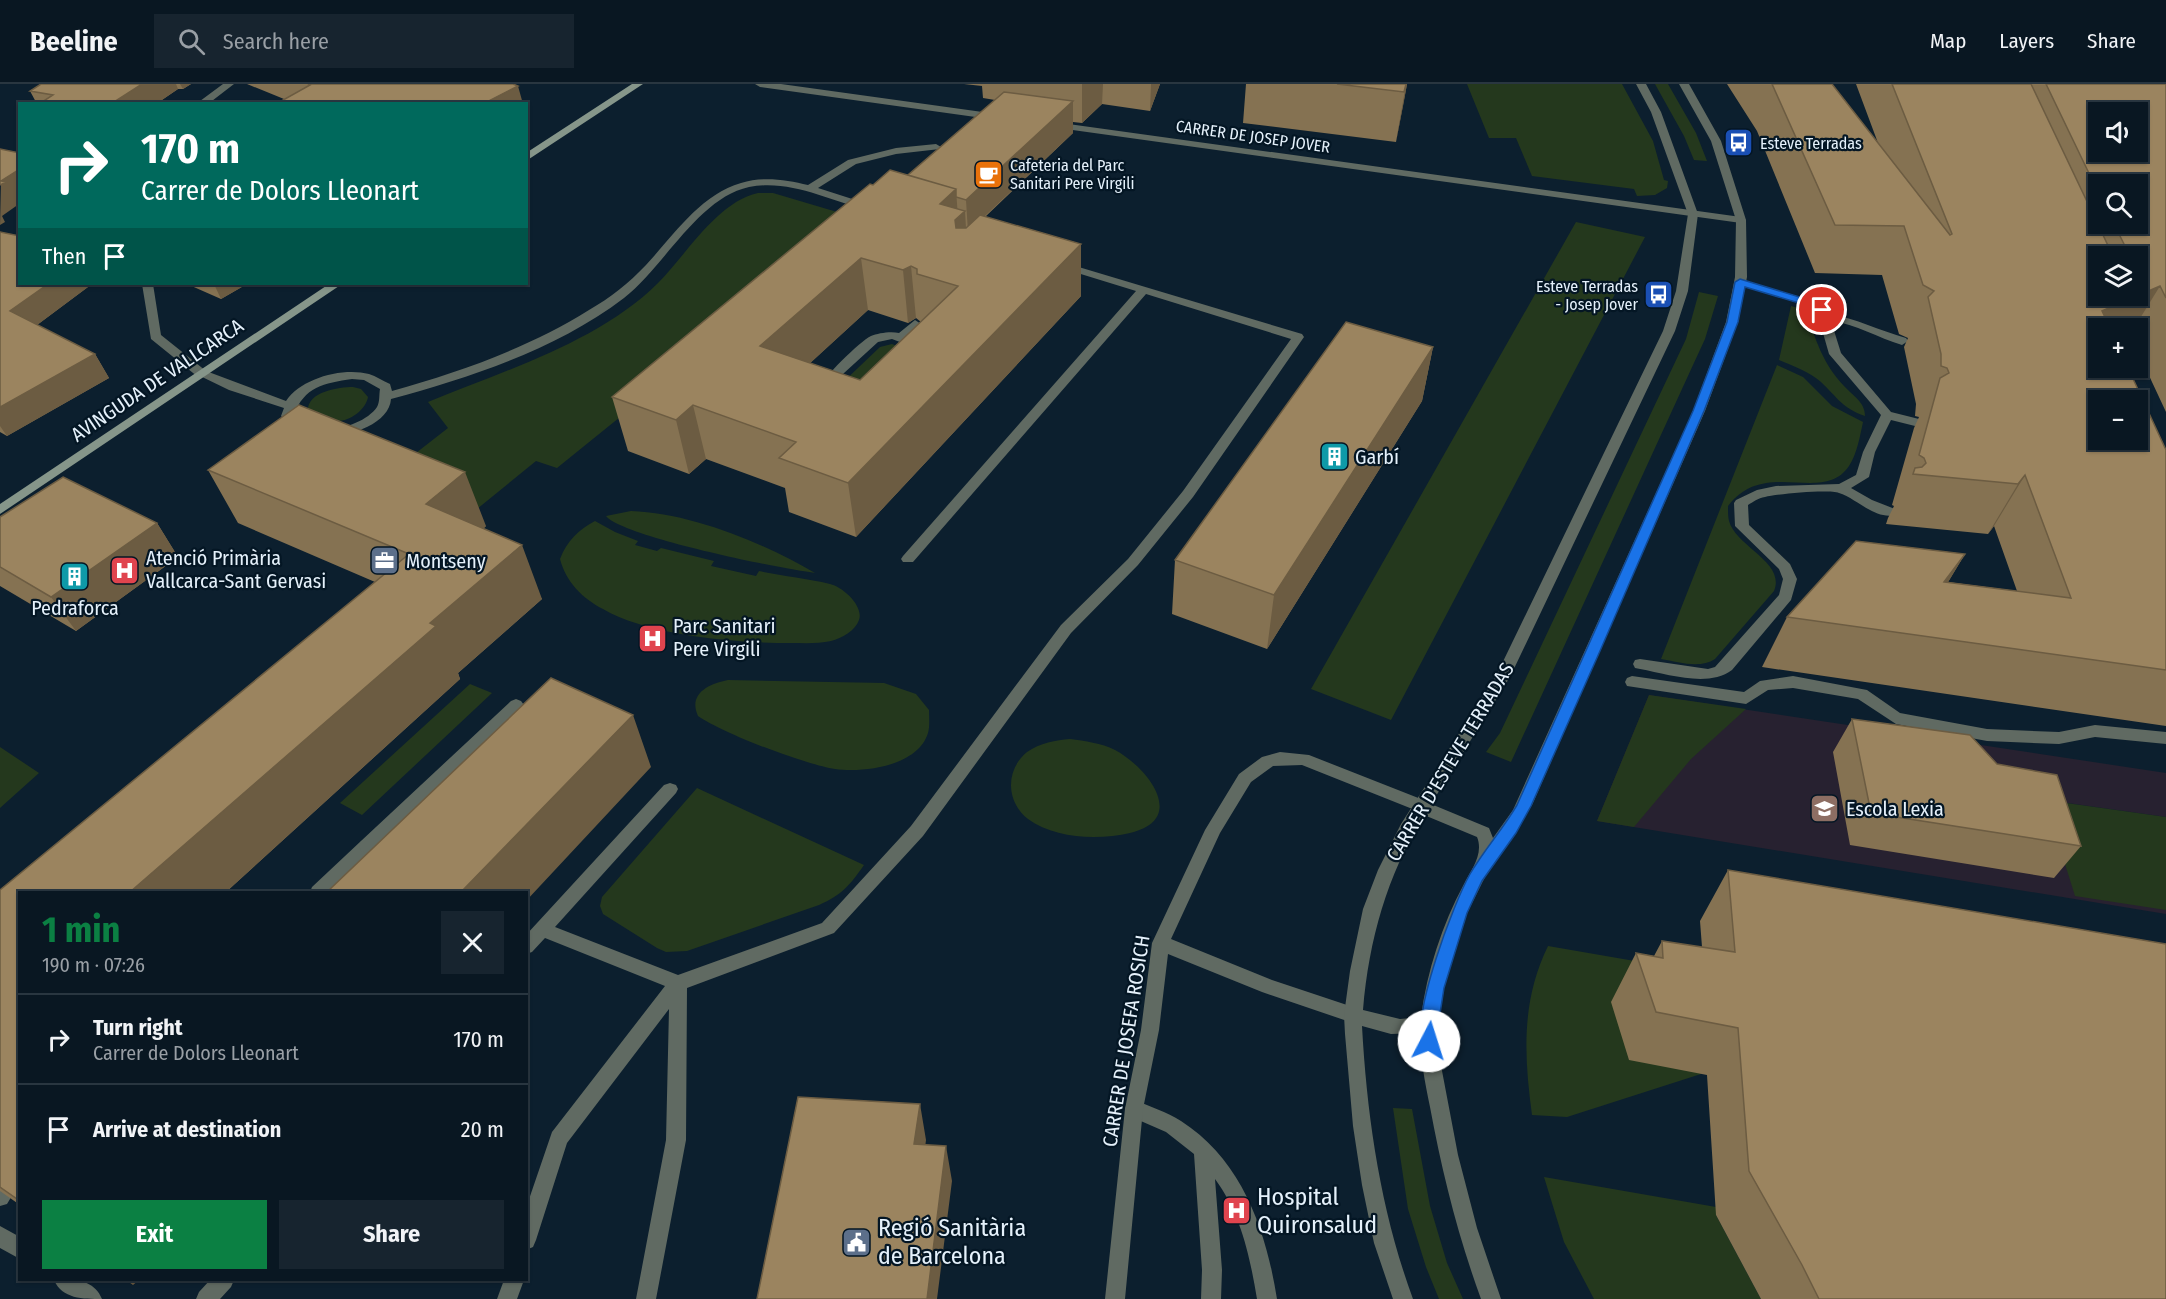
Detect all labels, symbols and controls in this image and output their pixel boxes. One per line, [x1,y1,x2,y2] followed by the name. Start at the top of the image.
[154,14,574,68] search box
[30,25,118,58] text: Beeline
[175,25,208,58] icon: search
[223,28,329,55] text: Search here
[1930,28,1966,54] text: Map
[1999,28,2054,54] text: Layers
[2087,28,2136,54] text: Share
[2088,102,2148,450] map controls
[2088,102,2148,162] button: sound
[1175,116,1331,157] street label: CARRER DE JOSEP JOVER
[141,124,240,174] text: 170 m
[42,126,120,204] icon: right
[1723,127,1755,159] bus stop icon: Esteve Terradas
[1760,134,1862,153] place label: Esteve Terradas
[1010,156,1135,193] place label: Cafeteria del Parc Sanitari Pere Virgili
[973,158,1005,190] cafe icon: Cafeteria del Parc Sanitari Pere Virgili
[2088,174,2148,234] button: search
[141,175,419,207] text: Carrer de Dolors Lleonart
[98,240,131,273] icon: arrive
[42,243,86,270] text: Then
[2088,246,2148,306] button: layers
[1536,277,1638,314] place label: Esteve Terradas - Josep Jover
[1643,279,1675,311] bus stop icon: Esteve Terradas - Josep Jover
[1796,284,1847,335] pin
[1805,293,1838,326] icon: arrive
[66,313,248,447] street label: AVINGUDA DE VALLCARCA
[2088,318,2148,378] button: +
[2088,390,2148,450] button: −
[1318,441,1350,473] building icon: Garbí
[1355,445,1399,469] place label: Garbí
[369,545,401,577] office icon: Montseny
[146,546,326,593] place label: Atenció Primària Vallcarca-Sant Gervasi
[406,549,486,573] place label: Montseny
[109,554,141,586] hospital icon: Atenció Primària Vallcarca-Sant Gervasi
[59,561,91,593] building icon: Pedraforca
[31,596,119,620] place label: Pedraforca
[673,614,775,661] place label: Parc Sanitari Pere Virgili
[636,622,668,654] hospital icon: Parc Sanitari Pere Virgili
[1381,658,1519,866] street label: CARRER D'ESTEVE TERRADAS
[1809,793,1841,825] school or university icon: Escola Lexia
[1846,797,1944,821] place label: Escola Lexia
[42,908,120,952] text: 1 min
[441,911,504,974] button: close
[1097,933,1155,1149] street label: CARRER DE JOSEFA ROSICH
[42,953,145,977] text: 190 m · 07:26
[1397,1009,1461,1073] position arrow
[93,1014,182,1041] text: Turn right
[42,1023,75,1056] icon: right
[453,1026,504,1053] text: 170 m
[93,1041,299,1065] text: Carrer de Dolors Lleonart
[42,1113,75,1146] icon: arrive
[93,1116,281,1143] text: Arrive at destination
[461,1116,504,1143] text: 20 m
[1257,1183,1377,1239] place label: Hospital Quironsalud
[1220,1195,1252,1227] hospital icon: Hospital Quironsalud
[42,1200,267,1269] button: Exit
[279,1200,504,1269] button: Share
[878,1214,1026,1270] place label: Regió Sanitària de Barcelona
[841,1226,873,1258] public building icon: Regió Sanitària de Barcelona

